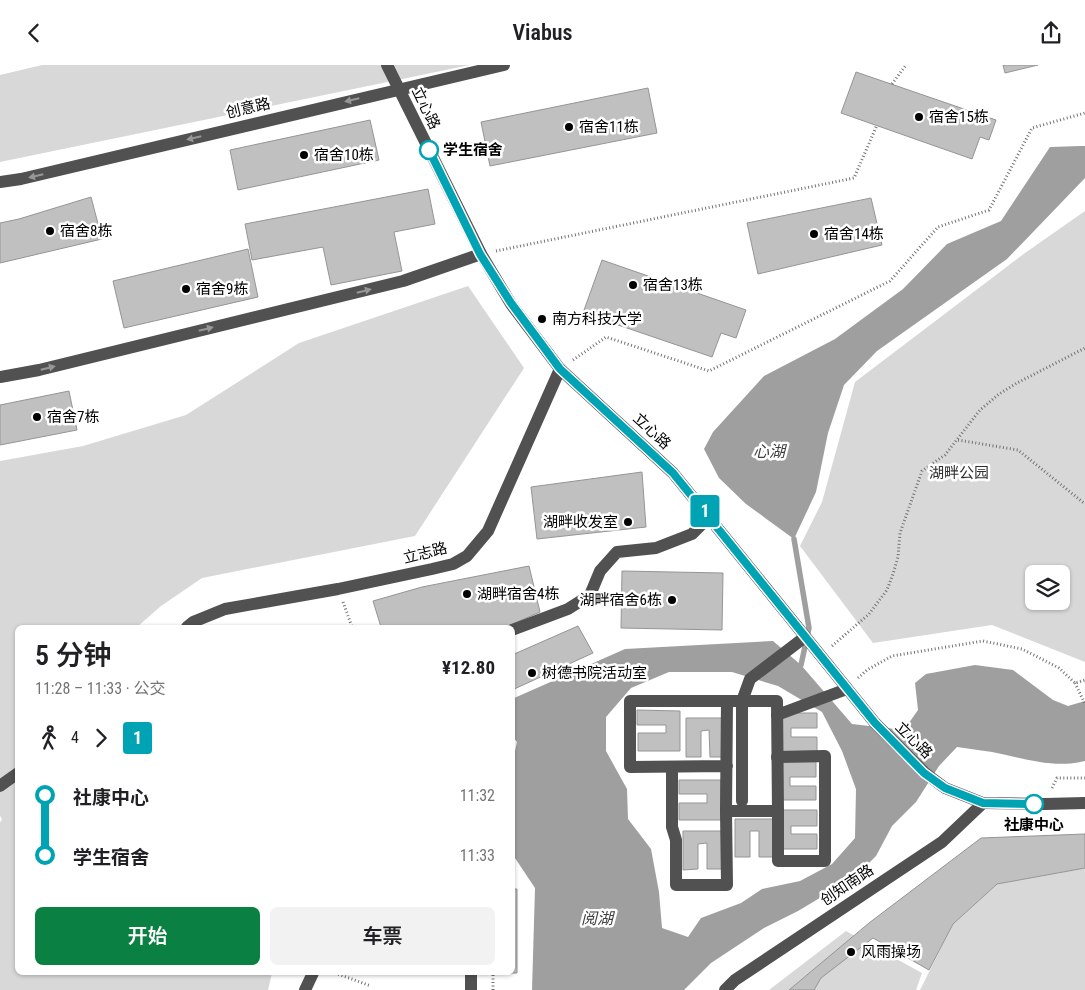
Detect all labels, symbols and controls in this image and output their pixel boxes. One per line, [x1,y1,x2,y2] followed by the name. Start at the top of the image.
[20,19,48,47] icon: back
[1037,19,1065,47] icon: share
[512,20,573,45] text: Viabus
[408,84,444,132] street label: 立心路
[224,94,272,122] street label: 创意路
[344,96,359,104] one-way arrow
[929,108,989,126] place label: 宿舍15栋
[913,111,925,123] marker: 宿舍15栋
[579,118,639,136] place label: 宿舍11栋
[563,121,575,133] marker: 宿舍11栋
[186,134,201,142] one-way arrow
[419,140,439,160] marker: 学生宿舍
[443,141,503,159] place label: 学生宿舍
[314,146,374,164] place label: 宿舍10栋
[298,149,310,161] marker: 宿舍10栋
[28,172,43,180] one-way arrow
[60,222,112,240] place label: 宿舍8栋
[44,225,56,237] marker: 宿舍8栋
[824,225,884,243] place label: 宿舍14栋
[808,228,820,240] marker: 宿舍14栋
[643,276,703,294] place label: 宿舍13栋
[627,279,639,291] marker: 宿舍13栋
[196,280,248,298] place label: 宿舍9栋
[180,283,192,295] marker: 宿舍9栋
[356,286,371,294] one-way arrow
[552,310,642,328] place label: 南方科技大学
[536,313,548,325] marker: 南方科技大学
[198,325,213,333] one-way arrow
[40,364,55,372] one-way arrow
[47,408,99,426] place label: 宿舍7栋
[629,409,675,453] street label: 立心路
[31,411,43,423] marker: 宿舍7栋
[753,442,788,461] water label: 心湖
[929,464,989,482] park label: 湖畔公园
[689,495,721,527] line badge: 1
[700,500,710,521] text: 1
[543,513,618,531] place label: 湖畔收发室
[622,516,634,528] marker: 湖畔收发室
[401,539,449,567] street label: 立志路
[1025,565,1070,610] map controls
[1025,565,1070,610] button: layers
[477,585,559,603] place label: 湖畔宿舍4栋
[461,588,473,600] marker: 湖畔宿舍4栋
[580,591,662,609] place label: 湖畔宿舍6栋
[666,594,678,606] marker: 湖畔宿舍6栋
[35,639,112,672] text: 5 分钟
[442,656,495,679] text: ¥12.80
[542,664,647,682] place label: 树德书院活动室
[526,667,538,679] marker: 树德书院活动室
[35,679,165,698] text: 11:28 – 11:33 · 公交
[892,718,936,762] street label: 立心路
[35,724,63,752] icon: walk
[87,724,115,752] icon: forward
[133,727,142,748] text: 1
[71,728,79,747] text: 4
[73,786,149,809] text: 社康中心
[460,786,495,805] text: 11:32
[1024,794,1044,814] marker: 社康中心
[1004,816,1064,834] place label: 社康中心
[73,846,149,869] text: 学生宿舍
[460,846,495,865] text: 11:33
[817,861,877,909] street label: 创知南路
[35,907,260,965] button: 开始
[270,907,495,965] button: 车票
[581,909,616,928] water label: 阅湖
[861,943,921,961] place label: 风雨操场
[845,946,857,958] marker: 风雨操场

